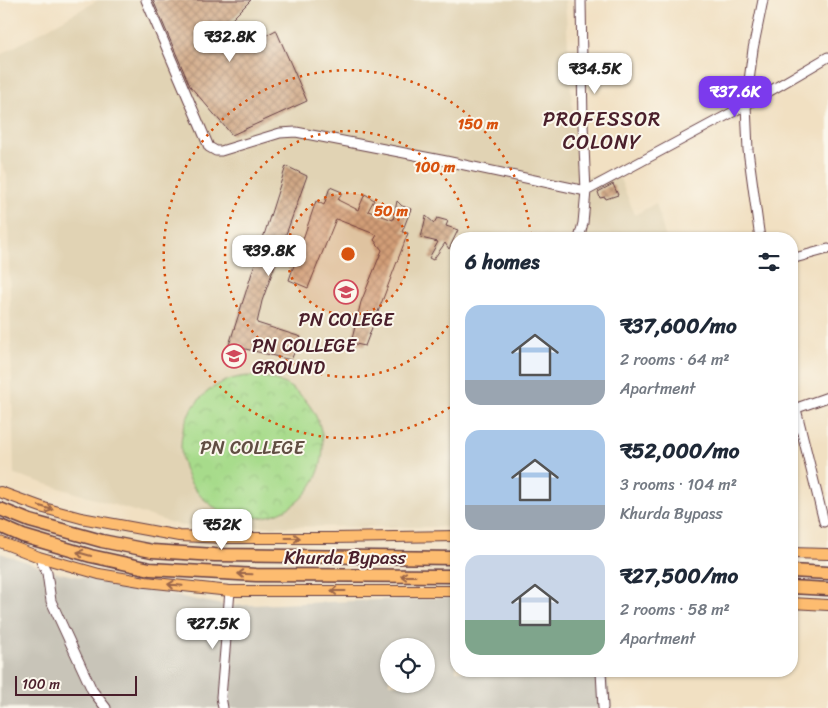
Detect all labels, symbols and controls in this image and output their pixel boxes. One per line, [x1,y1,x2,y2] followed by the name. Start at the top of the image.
[189,20,271,63] pin: ₹32.8K
[204,22,256,51] text: ₹32.8K
[554,52,636,95] pin: ₹34.5K
[569,54,621,83] text: ₹34.5K
[694,76,776,118] pin: ₹37.6K
[710,77,760,106] text: ₹37.6K
[543,102,661,160] district label: PROFESSOR COLONY
[458,111,499,137] text: 150 m
[415,154,456,180] text: 100 m
[374,198,409,224] text: 50 m
[228,234,310,277] pin: ₹39.8K
[243,236,295,265] text: ₹39.8K
[465,243,540,281] text: 6 homes
[339,245,357,263] centre of rings
[755,248,783,276] icon: filters
[333,279,359,305] school or university icon: PN COLEGE
[298,303,395,336] place label: PN COLEGE
[620,307,737,345] text: ₹37,600/mo
[505,325,565,385] icon: home
[252,329,357,384] place label: PN COLLEGE GROUND
[221,343,247,369] school or university icon: PN COLLEGE GROUND
[620,345,730,374] text: 2 rooms · 64 m²
[620,374,696,403] text: Apartment
[200,431,305,464] park label: PN COLLEGE
[620,432,739,470] text: ₹52,000/mo
[505,450,565,510] icon: home
[620,470,737,499] text: 3 rooms · 104 m²
[620,499,723,528] text: Khurda Bypass
[38,503,54,513] one-way arrow
[192,508,252,551] pin: ₹52K
[203,510,241,539] text: ₹52K
[284,533,301,543] one-way arrow
[284,541,406,574] street label: Khurda Bypass
[77,549,93,559] one-way arrow
[620,557,738,595] text: ₹27,500/mo
[237,570,253,579] one-way arrow
[400,571,416,581] one-way arrow
[505,575,565,635] icon: home
[168,580,184,590] one-way arrow
[330,586,346,596] one-way arrow
[620,595,730,624] text: 2 rooms · 58 m²
[172,608,254,650] pin: ₹27.5K
[187,609,239,638] text: ₹27.5K
[620,624,696,653] text: Apartment
[380,638,435,693] map controls
[380,638,435,693] button: locate
[22,672,60,697] text: 100 m
[15,673,138,696] scale bar

